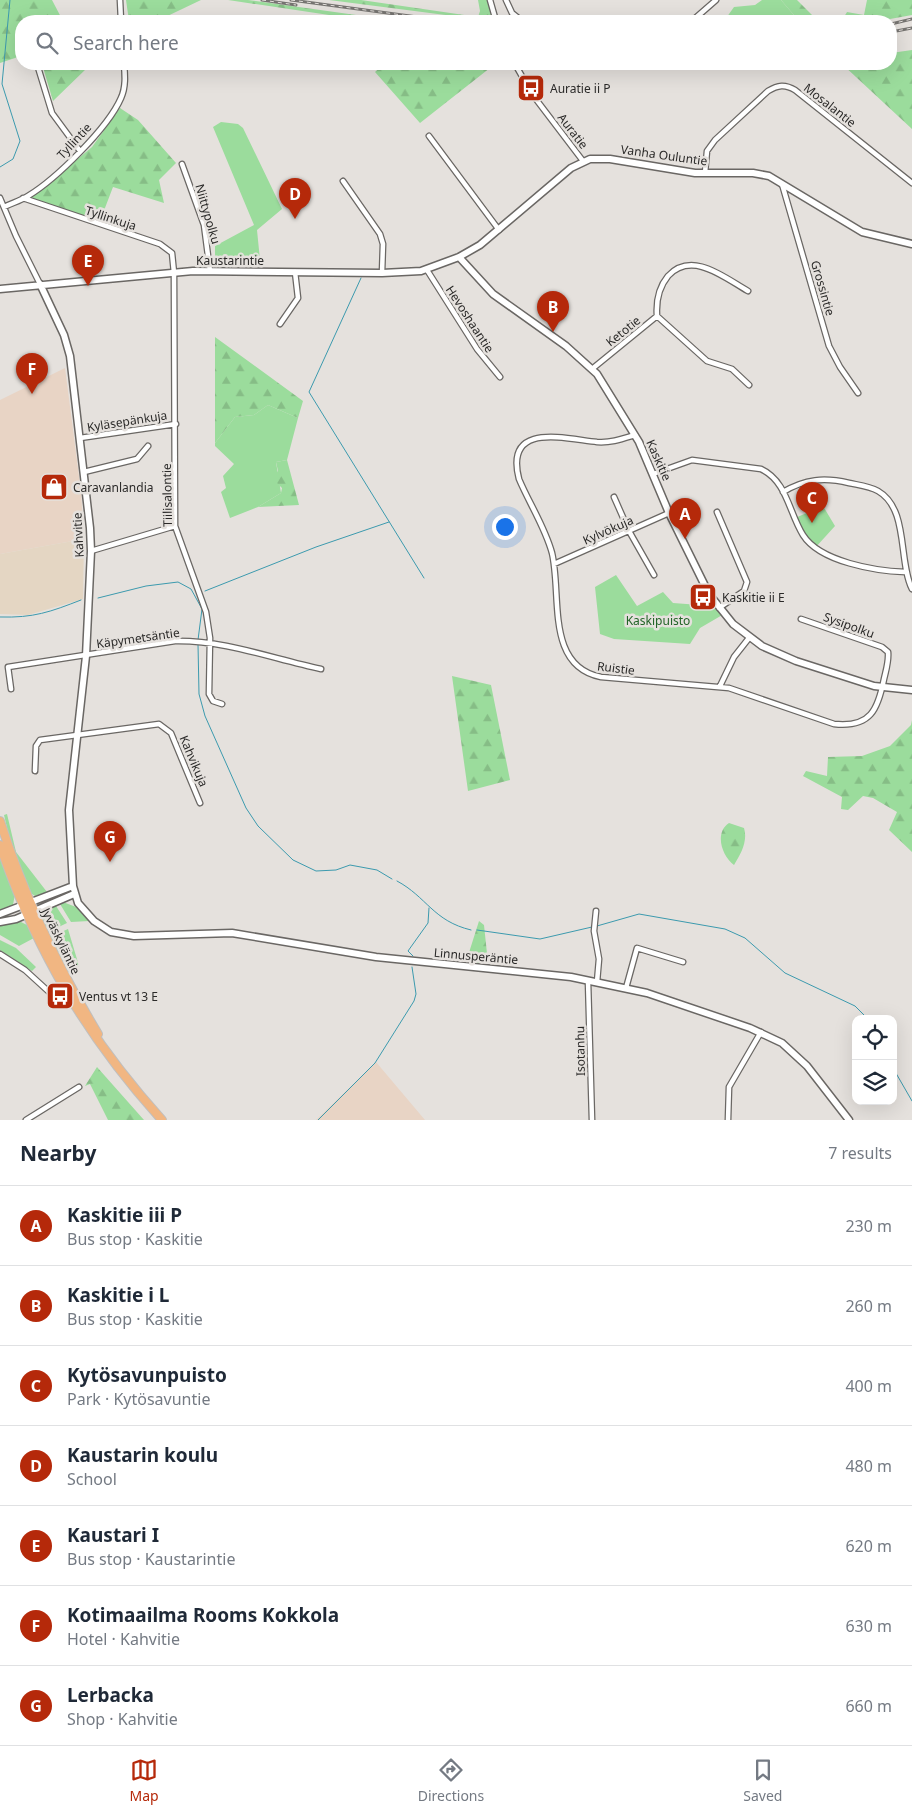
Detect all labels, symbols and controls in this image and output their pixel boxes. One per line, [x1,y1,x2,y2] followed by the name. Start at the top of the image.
[15,15,897,70] search box
[33,29,61,57] icon: search
[73,30,179,56] text: Search here
[516,73,546,103] bus stop icon: Auratie ii P
[800,79,860,131] street label: Mosalantie
[550,80,610,97] place label: Auratie ii P
[554,110,592,152] street label: Auratie
[53,119,95,163] street label: Tyllintie
[620,141,709,170] street label: Vanha Ouluntie
[279,178,311,219] pin: D
[191,182,225,246] street label: Niittypolku
[83,202,139,234] street label: Tyllinkuja
[72,245,104,286] pin: E
[196,252,264,269] street label: Kaustarintie
[807,258,839,318] street label: Grossintie
[442,282,498,356] street label: Hevoshaantie
[537,291,569,332] pin: B
[602,312,644,350] street label: Ketotie
[16,353,48,394] pin: F
[86,406,168,436] street label: Kyläsepänkuja
[642,437,676,484] street label: Kaskitie
[158,463,176,527] street label: Tiilisalontie
[39,472,69,502] shop icon: Caravanlandia
[73,479,153,496] place label: Caravanlandia
[796,482,828,523] pin: C
[669,498,701,539] pin: A
[580,511,636,549] street label: Kylvökuja
[68,512,88,558] street label: Kahvitie
[492,514,518,540] your location
[688,582,718,612] bus stop icon: Kaskitie ii E
[722,589,785,606] place label: Kaskitie ii E
[821,608,877,642] street label: Sysipolku
[626,612,690,629] park label: Kaskipuisto
[95,624,181,652] street label: Käpymetsäntie
[596,657,636,679] street label: Ruistie
[176,733,212,789] street label: Kahvikuja
[94,821,126,862] pin: G
[37,904,85,977] street label: Jyväskyläntie
[433,944,519,968] street label: Linnusperäntie
[45,981,75,1011] bus stop icon: Ventus vt 13 E
[79,988,158,1005] place label: Ventus vt 13 E
[852,1015,897,1105] map controls
[852,1015,897,1060] button: locate
[571,1026,589,1076] street label: Isotanhu
[852,1060,897,1105] button: layers
[20,1139,96,1167] text: Nearby
[828,1142,892,1164] text: 7 results
[67,1202,182,1228] text: Kaskitie iii P
[30,1215,42,1237] text: A
[845,1215,892,1237] text: 230 m
[67,1228,203,1250] text: Bus stop · Kaskitie
[67,1282,169,1308] text: Kaskitie i L
[31,1295,41,1317] text: B
[845,1295,892,1317] text: 260 m
[67,1308,203,1330] text: Bus stop · Kaskitie
[67,1362,227,1388] text: Kytösavunpuisto
[31,1375,41,1397] text: C
[845,1375,892,1397] text: 400 m
[67,1388,210,1410] text: Park · Kytösavuntie
[67,1442,218,1468] text: Kaustarin koulu
[30,1455,42,1477] text: D
[845,1455,892,1477] text: 480 m
[67,1468,117,1490] text: School
[67,1522,159,1548] text: Kaustari I
[32,1535,40,1557] text: E
[845,1535,892,1557] text: 620 m
[67,1548,235,1570] text: Bus stop · Kaustarintie
[67,1602,339,1628] text: Kotimaailma Rooms Kokkola
[32,1615,40,1637] text: F
[845,1615,892,1637] text: 630 m
[67,1628,180,1650] text: Hotel · Kahvitie
[67,1682,154,1708] text: Lerbacka
[30,1695,42,1717] text: G
[845,1695,892,1717] text: 660 m
[67,1708,178,1730] text: Shop · Kahvitie
[130,1756,159,1805] tab: Map
[418,1756,484,1805] tab: Directions
[743,1756,782,1805] tab: Saved

